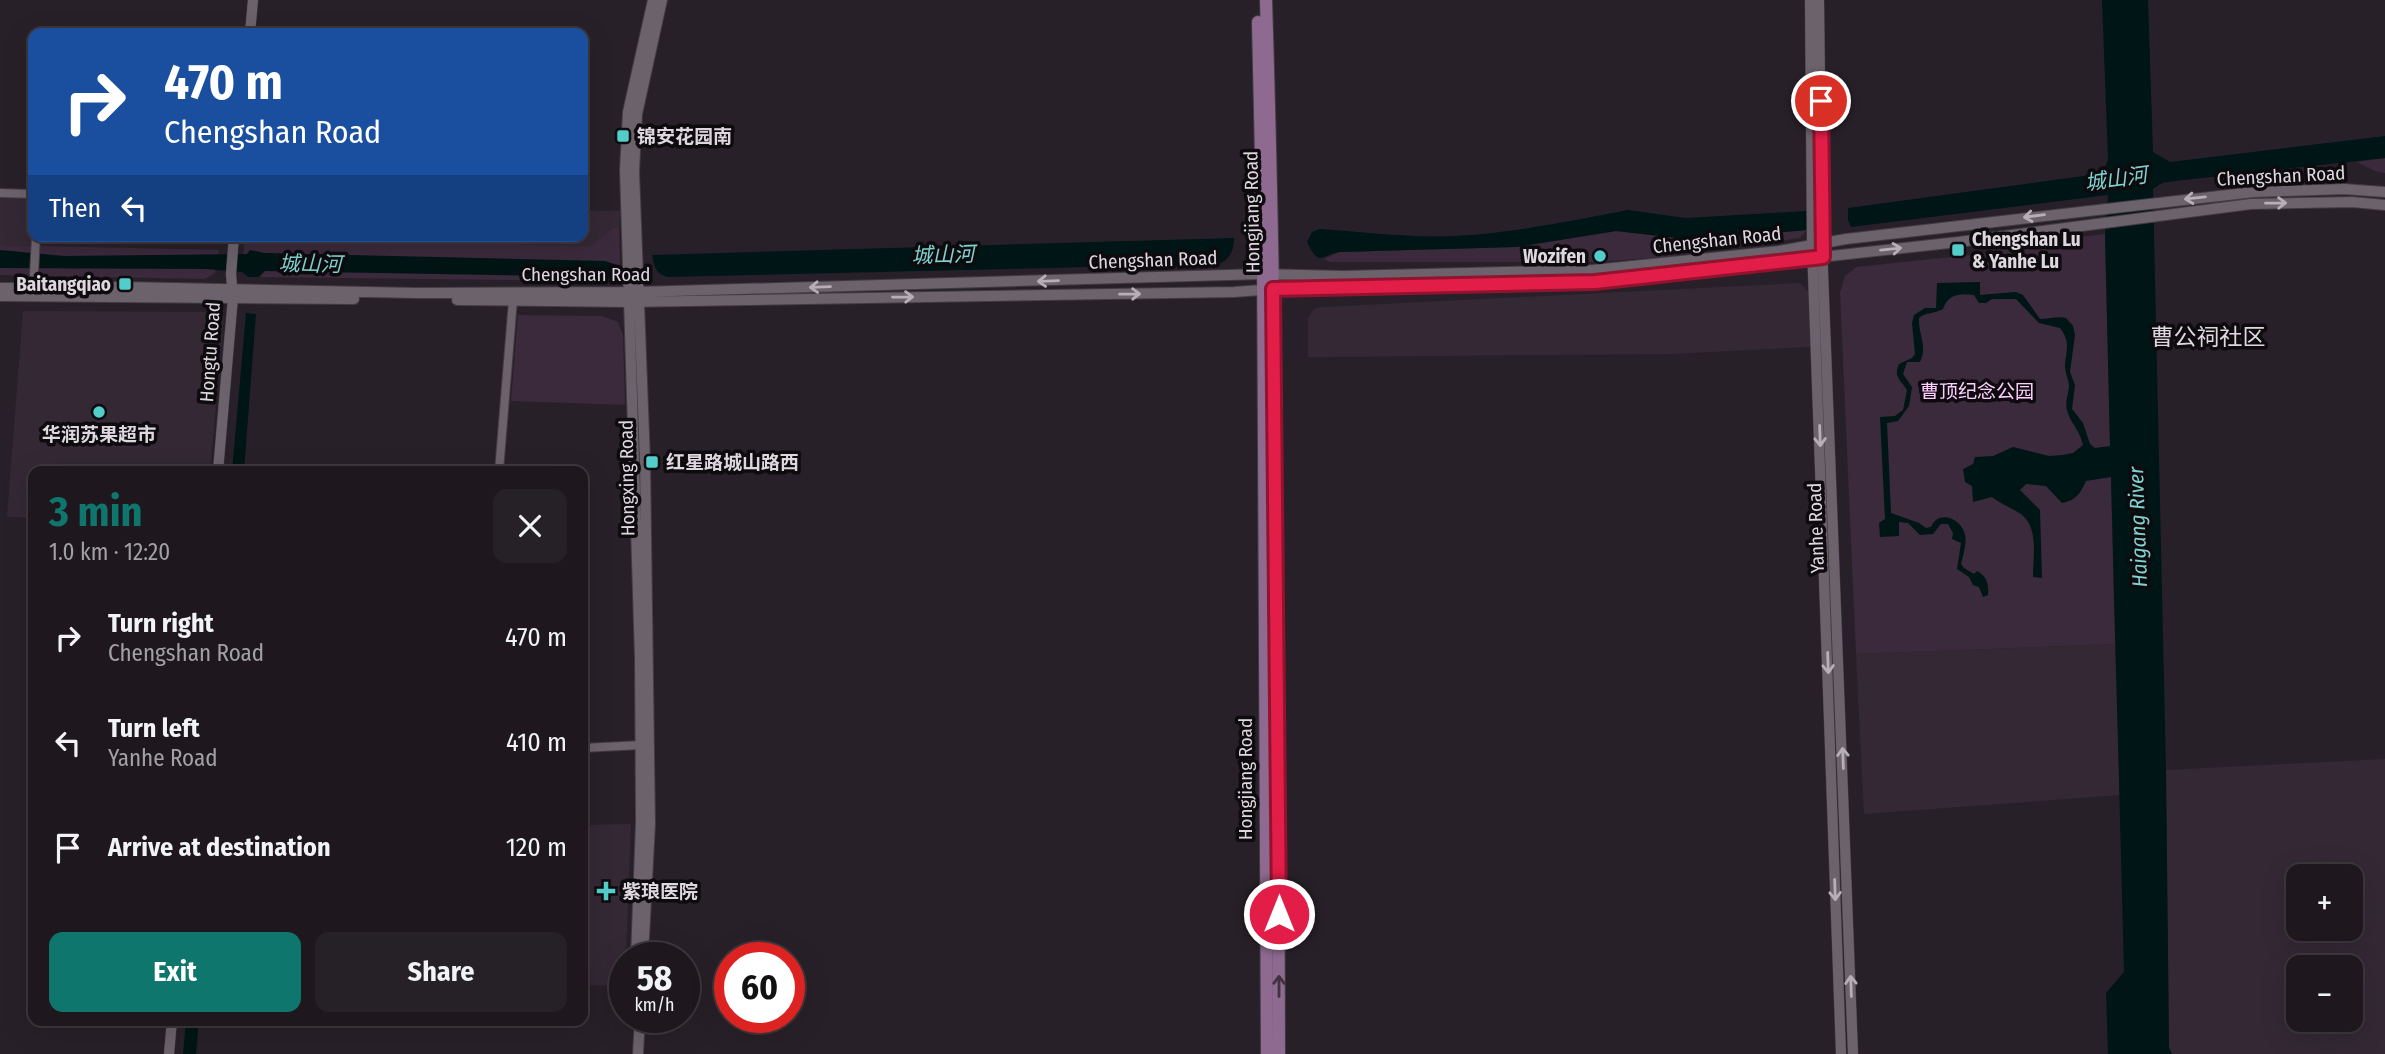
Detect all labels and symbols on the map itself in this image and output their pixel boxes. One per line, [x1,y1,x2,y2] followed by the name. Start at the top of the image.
[1791,71,1851,131] pin
[637,125,732,148] place label: 锦安花园南
[615,128,631,144] marker: 锦安花园南
[1239,151,1265,273] street label: Hongjiang Road
[2083,161,2153,196] water label: 城山河
[2216,161,2346,191] street label: Chengshan Road
[2184,192,2207,205] one-way arrow
[2264,197,2287,210] one-way arrow
[2023,210,2045,223] one-way arrow
[1652,222,1782,258] street label: Chengshan Road
[1972,228,2081,273] place label: Chengshan Lu & Yanhe Lu
[911,241,979,269] water label: 城山河
[1950,242,1966,258] marker: Chengshan Lu & Yanhe Lu
[1879,243,1901,256] one-way arrow
[1523,245,1586,268] place label: Wozifen
[1088,246,1218,274] street label: Chengshan Road
[1592,248,1608,264] marker: Wozifen
[278,250,346,278] water label: 城山河
[522,263,650,286] street label: Chengshan Road
[16,273,111,296] place label: Baitangqiao
[1037,274,1060,288] one-way arrow
[117,276,133,292] marker: Baitangqiao
[809,281,832,294] one-way arrow
[1119,287,1142,300] one-way arrow
[891,290,914,304] one-way arrow
[195,301,225,403] street label: Hongtu Road
[2151,323,2266,351] district label: 曹公祠社区
[1920,380,2034,403] park label: 曹顶纪念公园
[91,404,107,420] marker: 华润苏果超市
[614,420,640,536] street label: Hongxing Road
[42,423,156,446] place label: 华润苏果超市
[1813,424,1826,447] one-way arrow
[666,451,799,474] place label: 红星路城山路西
[644,454,660,470] marker: 红星路城山路西
[2123,466,2153,588] water label: Haigang River
[1803,482,1829,574] street label: Yanhe Road
[1821,651,1834,674] one-way arrow
[1234,718,1257,840] street label: Hongjiang Road
[1836,747,1849,770] one-way arrow
[1242,877,1316,951] position arrow
[1829,879,1842,902] one-way arrow
[622,880,698,903] place label: 紫琅医院
[596,881,616,901] marker: 紫琅医院
[714,942,805,1033] speed limit sign: 60
[1272,975,1286,998] one-way arrow
[1845,975,1858,998] one-way arrow

